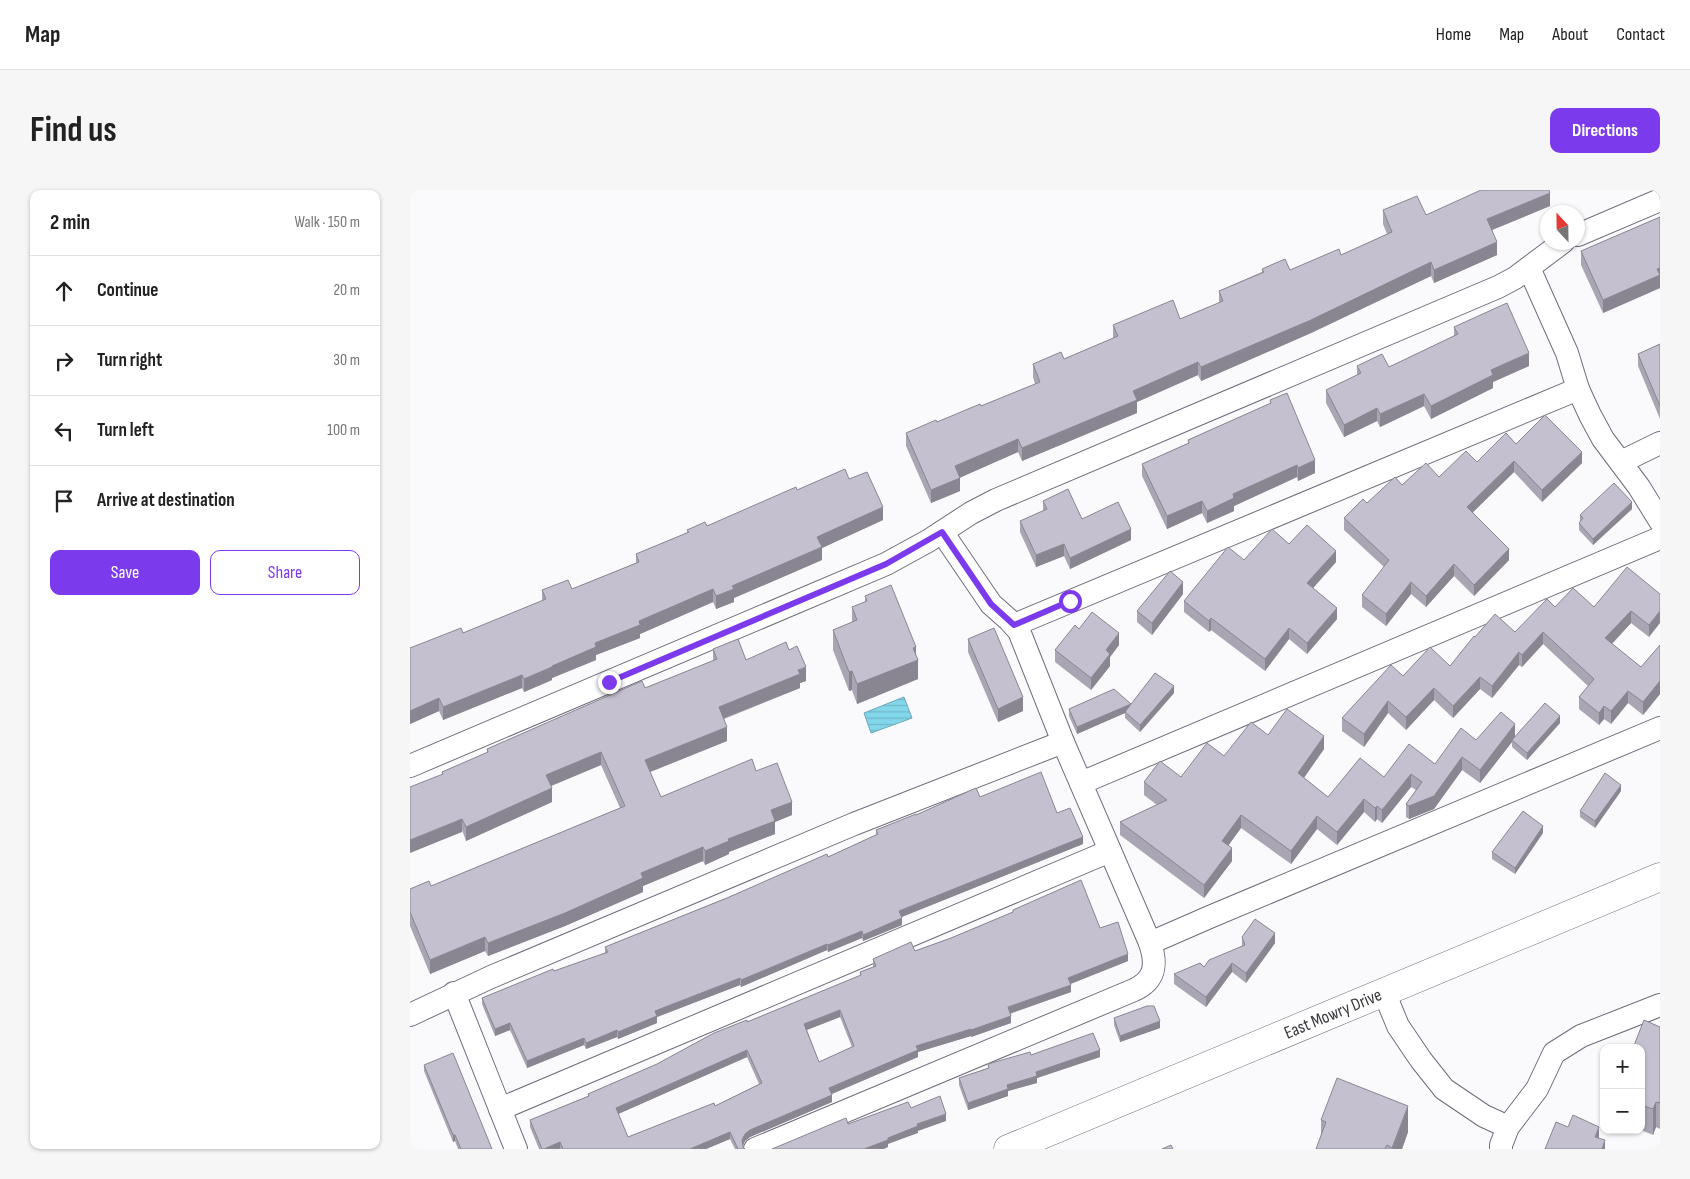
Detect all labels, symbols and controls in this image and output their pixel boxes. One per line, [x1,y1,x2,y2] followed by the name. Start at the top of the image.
[25,20,60,49] text: Map
[1436,24,1471,45] text: Home
[1499,24,1524,45] text: Map
[1552,24,1588,45] text: About
[1616,24,1665,45] text: Contact
[1550,108,1660,153] button: Directions
[30,109,117,152] text: Find us
[1540,205,1585,250] north arrow
[50,210,90,235] text: 2 min
[295,213,360,232] text: Walk · 150 m
[50,277,78,305] icon: ahead
[97,279,158,302] text: Continue
[333,281,360,300] text: 20 m
[50,347,78,375] icon: right
[97,349,162,372] text: Turn right
[333,351,360,370] text: 30 m
[50,417,78,445] icon: left
[97,419,154,442] text: Turn left
[327,421,360,440] text: 100 m
[50,487,78,515] icon: arrive
[97,489,235,512] text: Arrive at destination
[50,550,200,595] button: Save
[210,550,360,595] button: Share
[1059,590,1082,613] route start
[598,671,621,694] route end
[1281,984,1385,1044] street label: East Mowry Drive
[1600,1044,1645,1134] map controls
[1600,1044,1645,1089] button: +
[1600,1089,1645,1134] button: −

